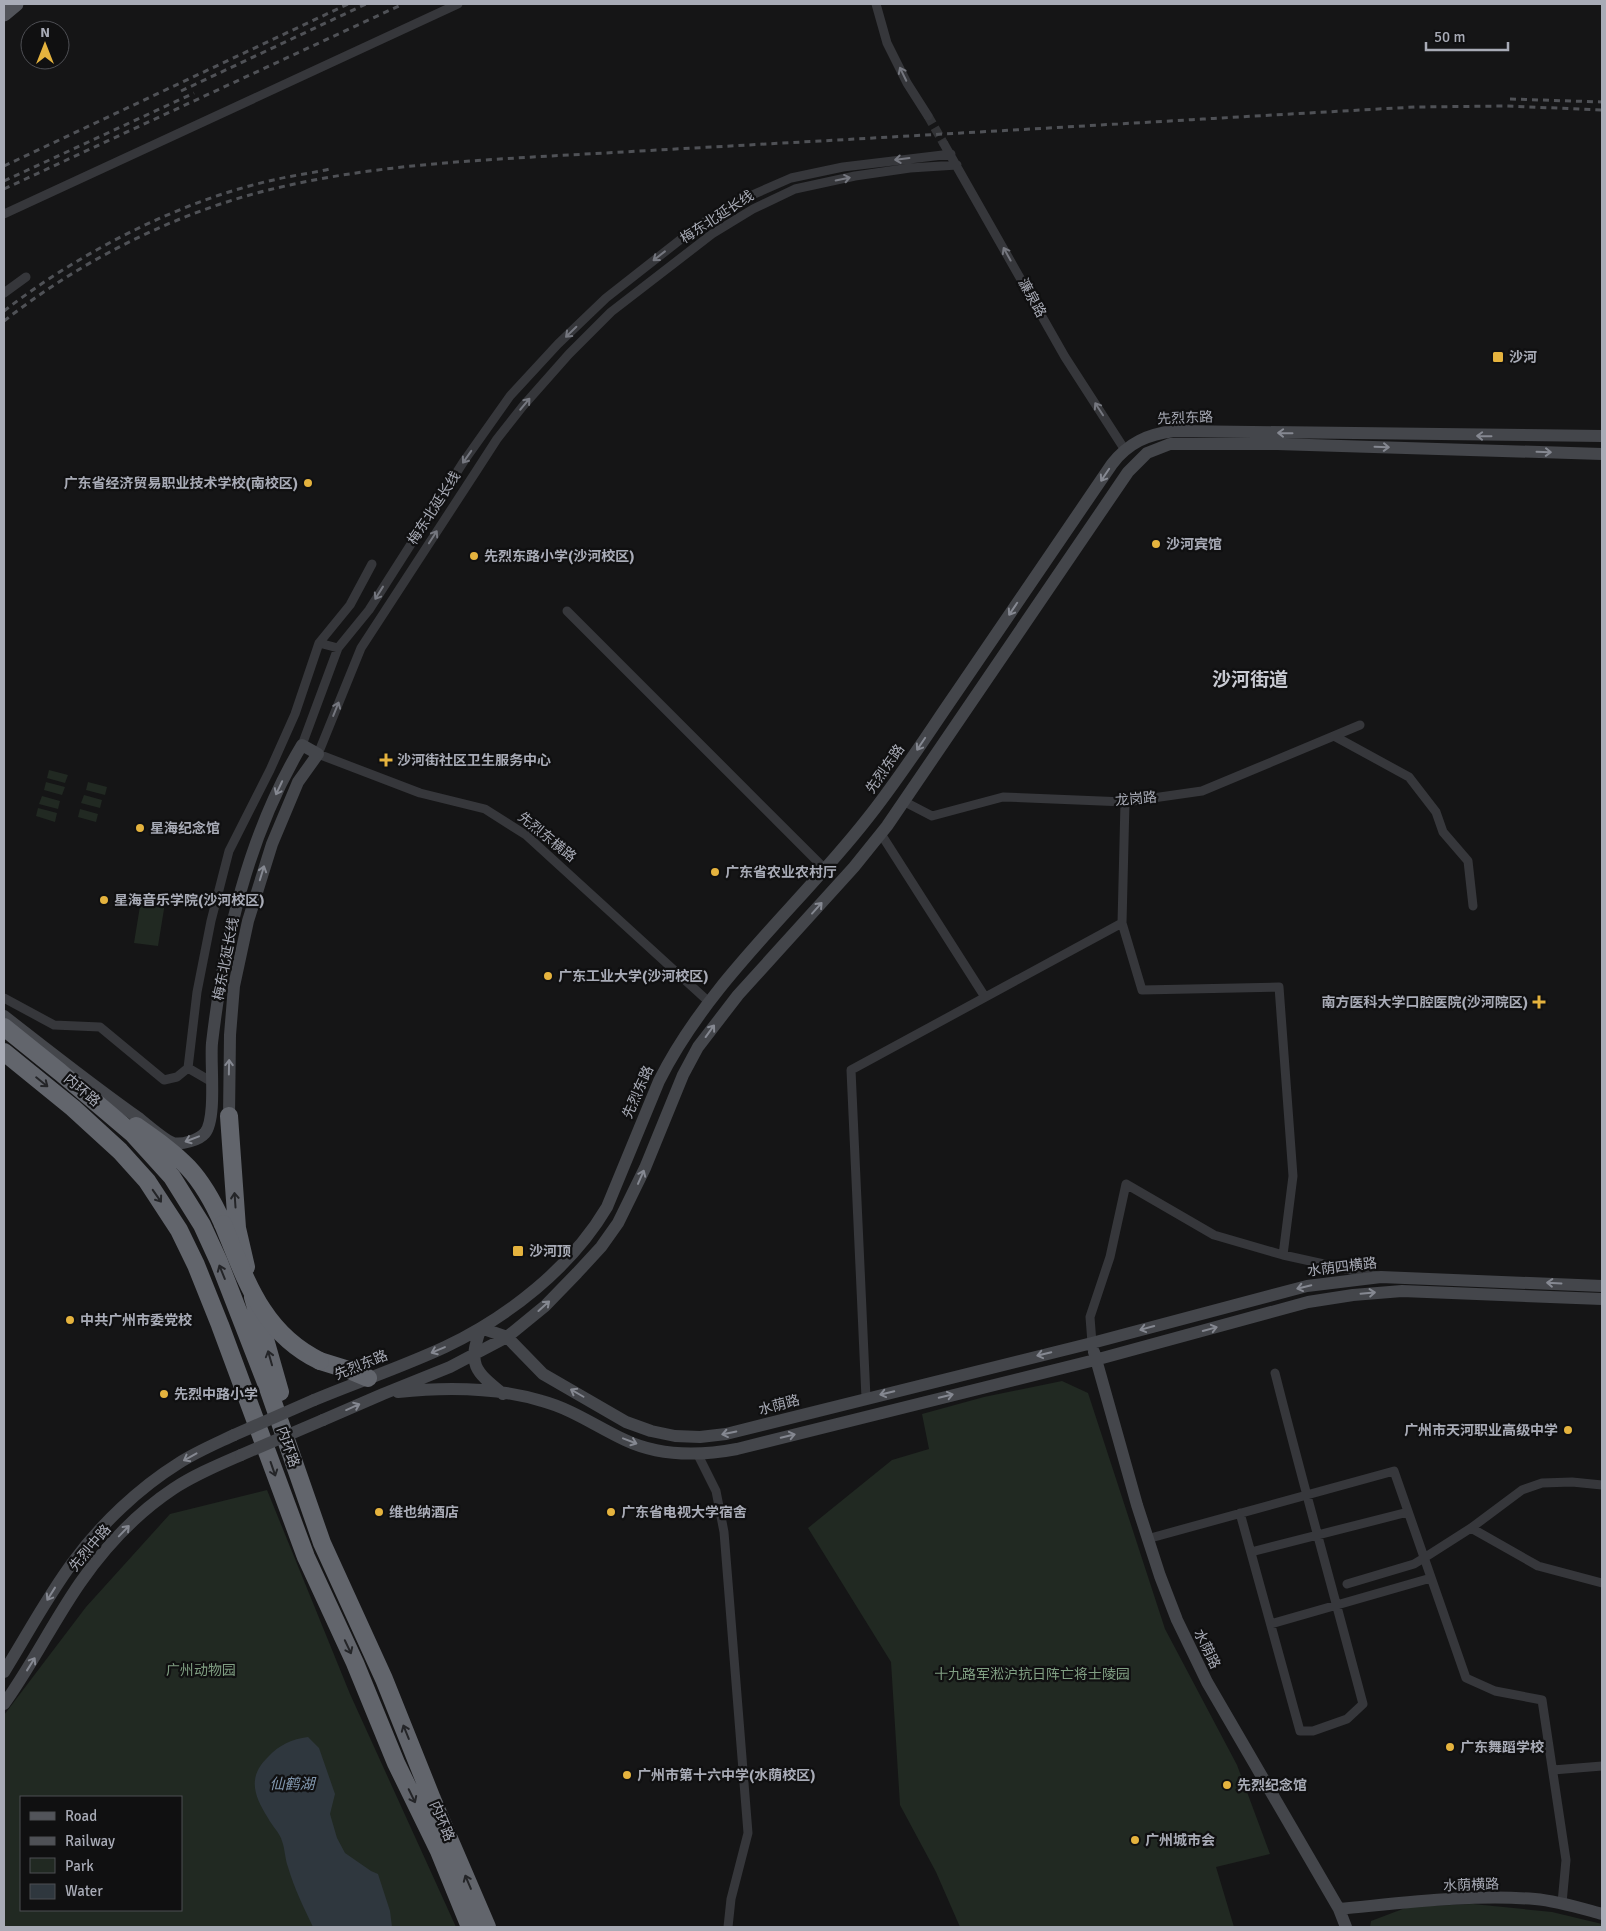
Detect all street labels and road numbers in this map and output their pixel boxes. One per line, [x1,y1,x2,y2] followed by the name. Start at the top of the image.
[677,187,757,247] street label: 梅东北延长线
[1014,276,1050,320] street label: 濂泉路
[1157,409,1213,427] street label: 先烈东路
[404,468,464,548] street label: 梅东北延长线
[862,741,908,797] street label: 先烈东路
[1114,789,1158,809] street label: 龙岗路
[514,808,580,866] street label: 先烈东横路
[210,916,242,1002] street label: 梅东北延长线
[619,1063,657,1121] street label: 先烈东路
[60,1070,104,1110] street label: 内环路
[1306,1254,1378,1280] street label: 水荫四横路
[332,1347,390,1383] street label: 先烈东路
[757,1391,801,1419] street label: 水荫路
[273,1424,303,1470] street label: 内环路
[65,1521,115,1575] street label: 先烈中路
[1190,1626,1224,1672] street label: 水荫路
[426,1798,458,1844] street label: 内环路
[1443,1876,1499,1894] street label: 水荫横路

